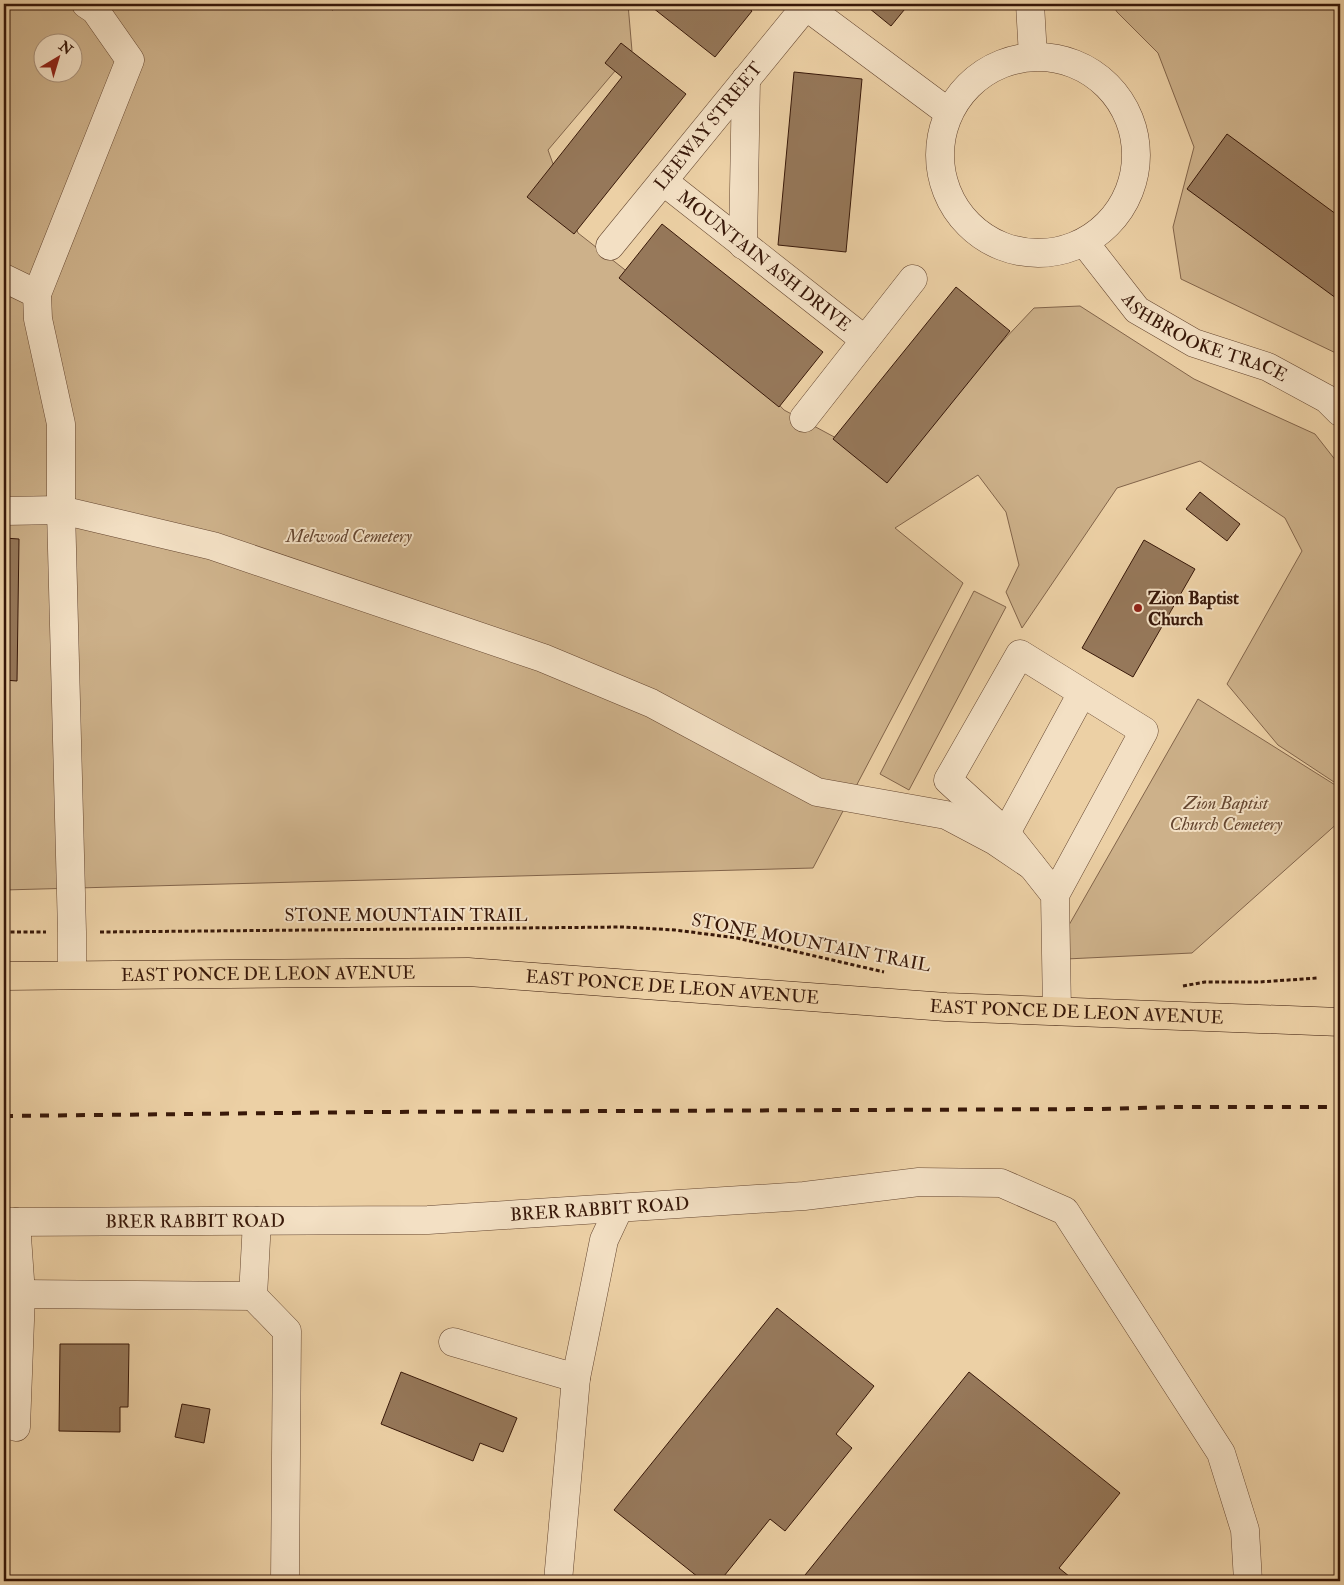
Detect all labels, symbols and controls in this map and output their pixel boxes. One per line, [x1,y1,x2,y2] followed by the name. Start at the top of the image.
[32,32,82,82] north arrow
[55,37,76,59] text: N
[649,57,768,195] street label: LEEWAY STREET
[673,185,856,336] street label: MOUNTAIN ASH DRIVE
[1116,288,1291,387] street label: ASHBROOKE TRACE
[285,525,413,548] park label: Melwood Cemetery
[1148,587,1239,631] place label: Zion Baptist Church
[1132,602,1144,614] marker: Zion Baptist Church
[1170,792,1283,836] park label: Zion Baptist Church Cemetery
[284,904,528,927] street label: STONE MOUNTAIN TRAIL
[689,909,933,977] street label: STONE MOUNTAIN TRAIL
[121,961,415,986] street label: EAST PONCE DE LEON AVENUE
[525,965,820,1009] street label: EAST PONCE DE LEON AVENUE
[929,994,1224,1029] street label: EAST PONCE DE LEON AVENUE
[509,1192,690,1226] street label: BRER RABBIT ROAD
[105,1209,285,1233] street label: BRER RABBIT ROAD

